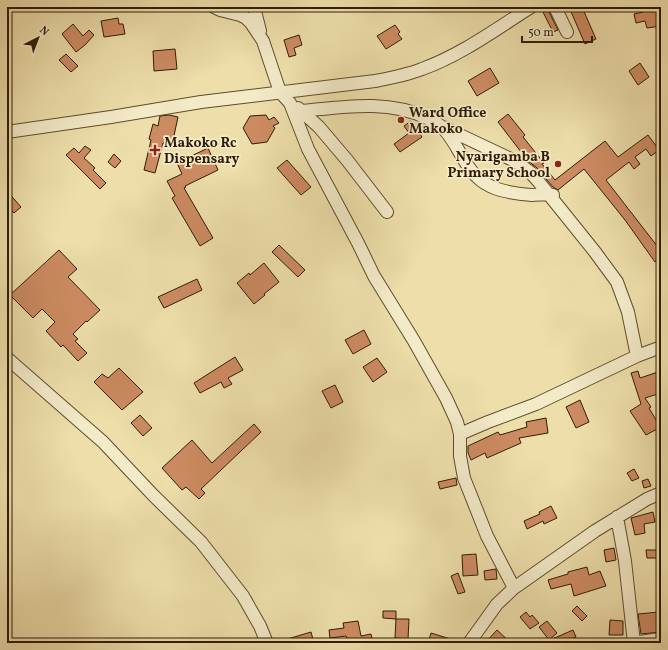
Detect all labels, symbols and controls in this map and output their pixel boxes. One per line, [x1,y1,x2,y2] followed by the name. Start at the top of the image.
[18,18,58,58] north arrow
[522,18,592,44] scale bar
[36,23,52,40] text: N
[528,25,554,41] text: 50 m
[409,104,486,139] place label: Ward Office Makoko
[396,115,406,125] marker: Ward Office Makoko
[164,134,240,169] place label: Makoko Rc Dispensary
[149,144,161,156] marker: Makoko Rc Dispensary
[447,148,550,183] place label: Nyarigamba B Primary School
[553,159,563,169] marker: Nyarigamba B Primary School

